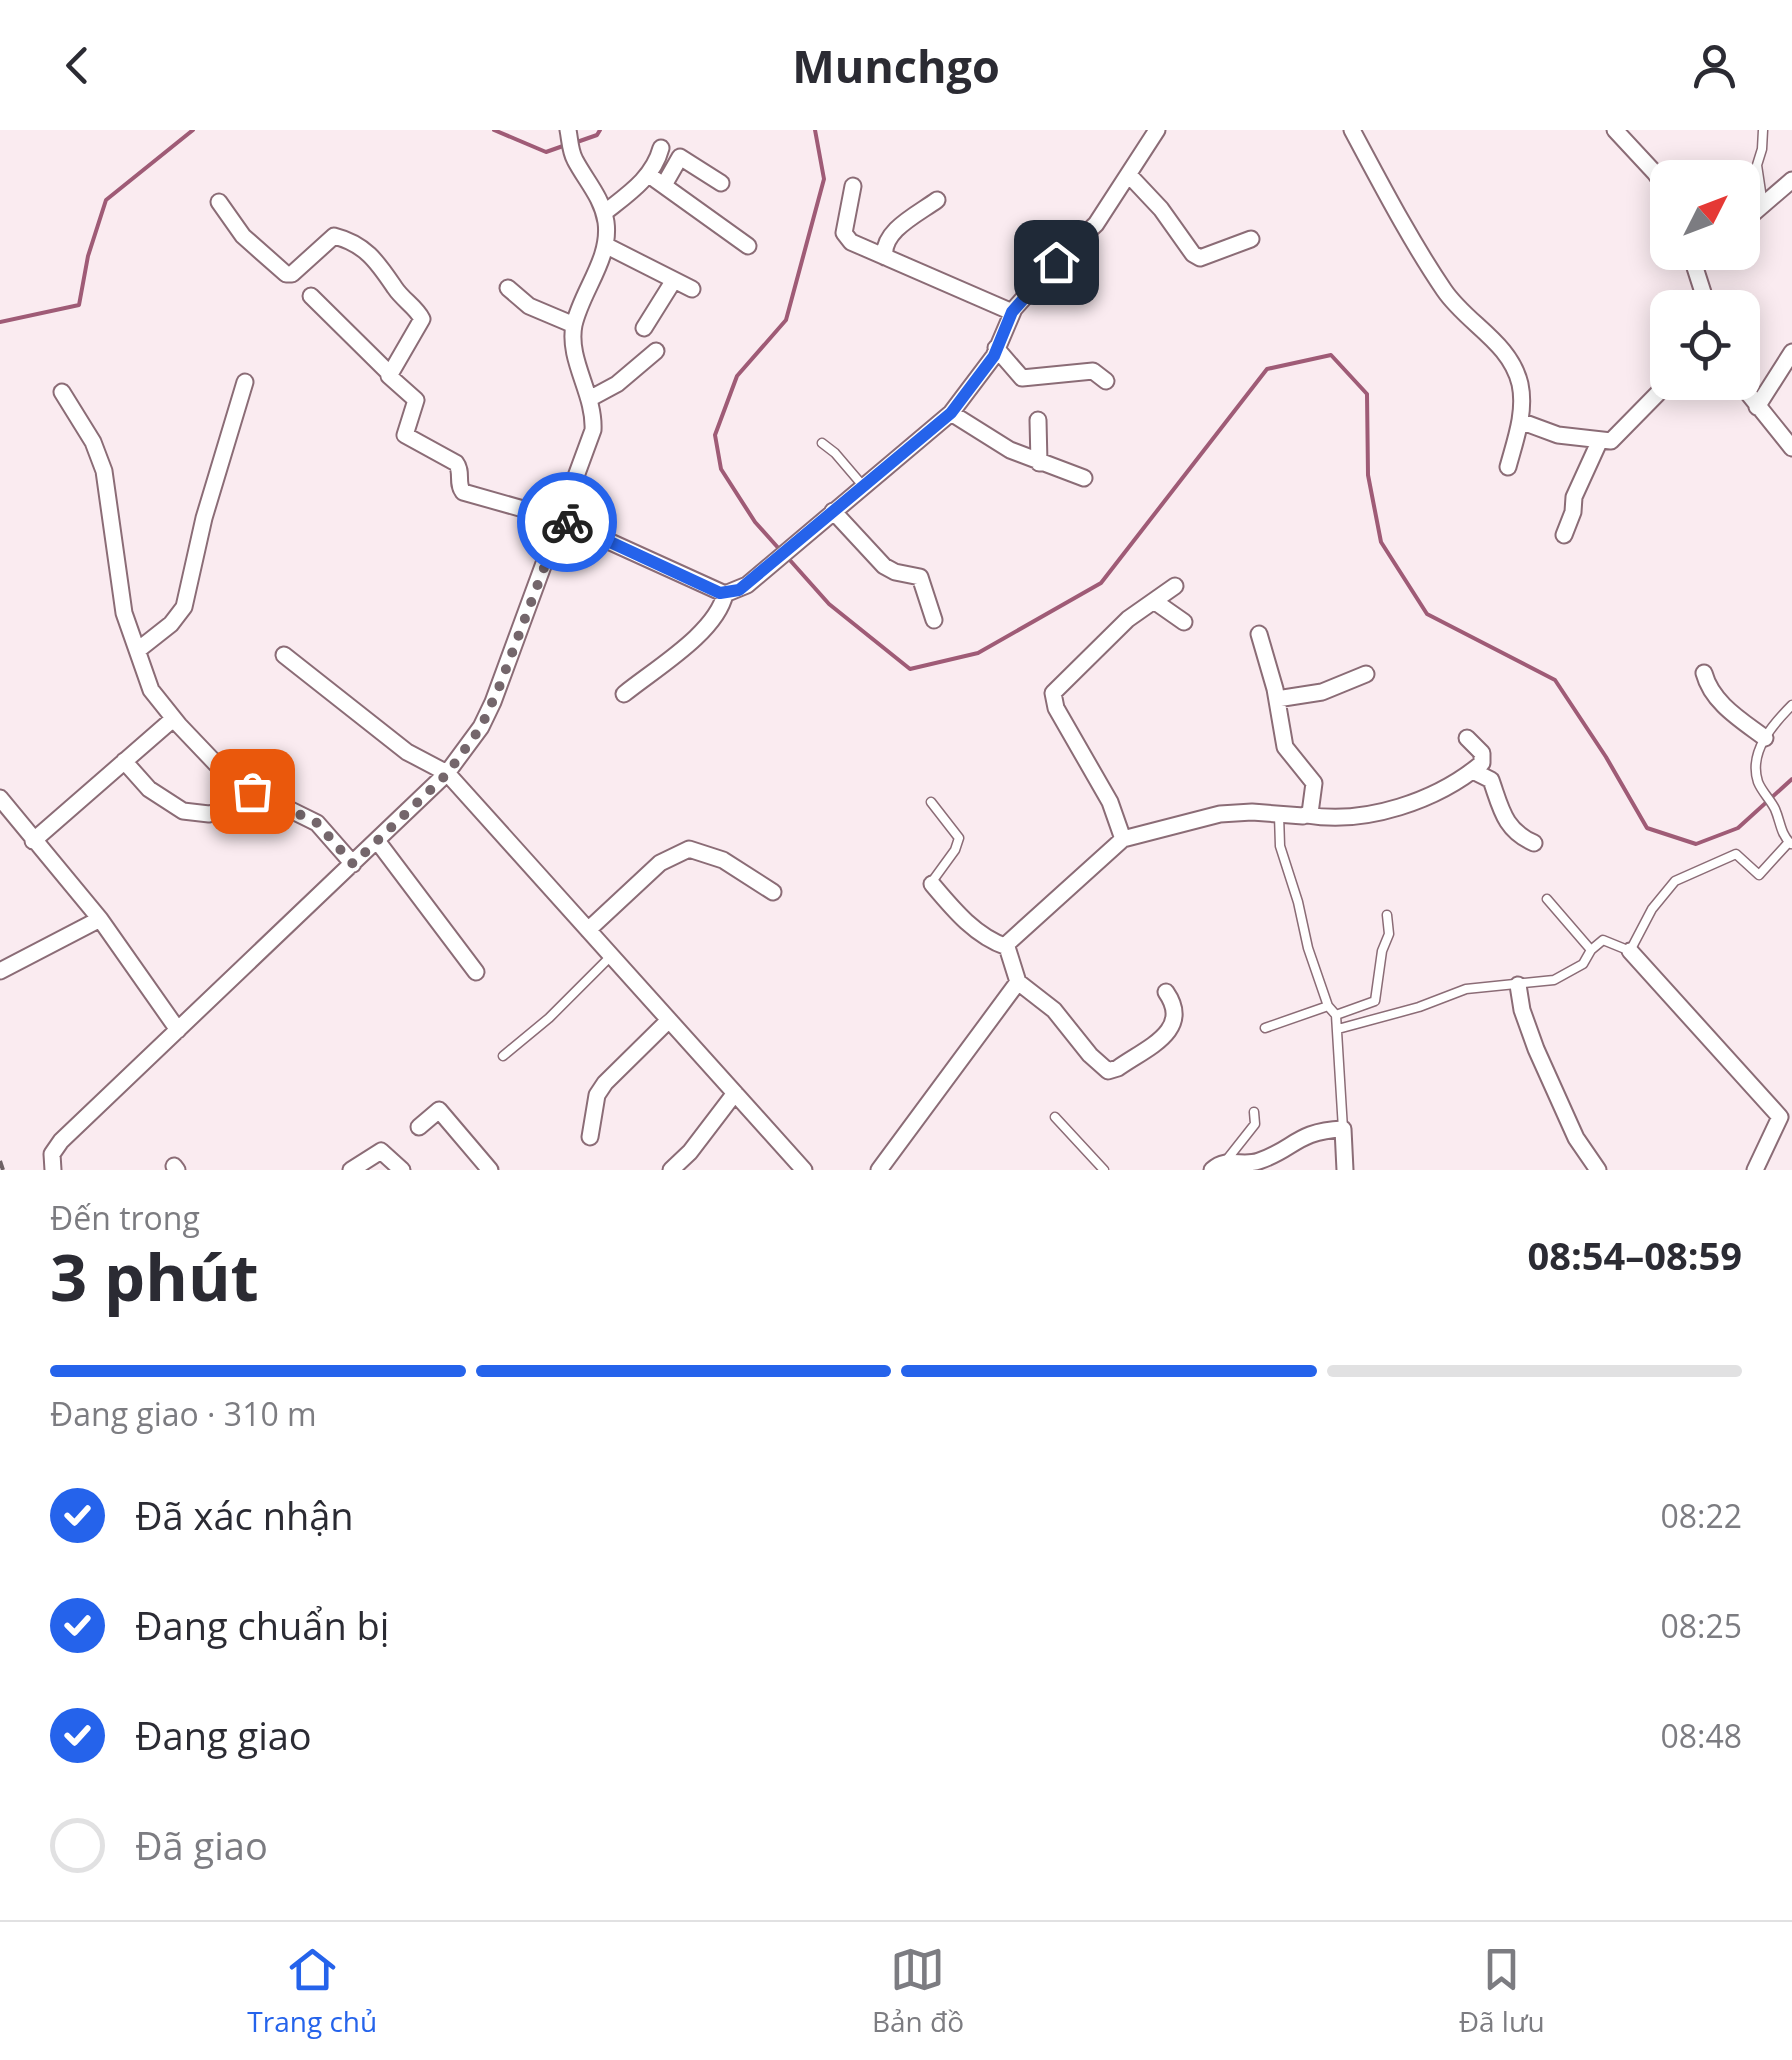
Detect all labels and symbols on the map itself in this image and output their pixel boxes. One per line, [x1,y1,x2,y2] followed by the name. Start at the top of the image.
[1650,160,1760,270] north arrow
[1014,220,1099,305] pin
[517,472,617,572] courier
[210,749,295,834] pin

